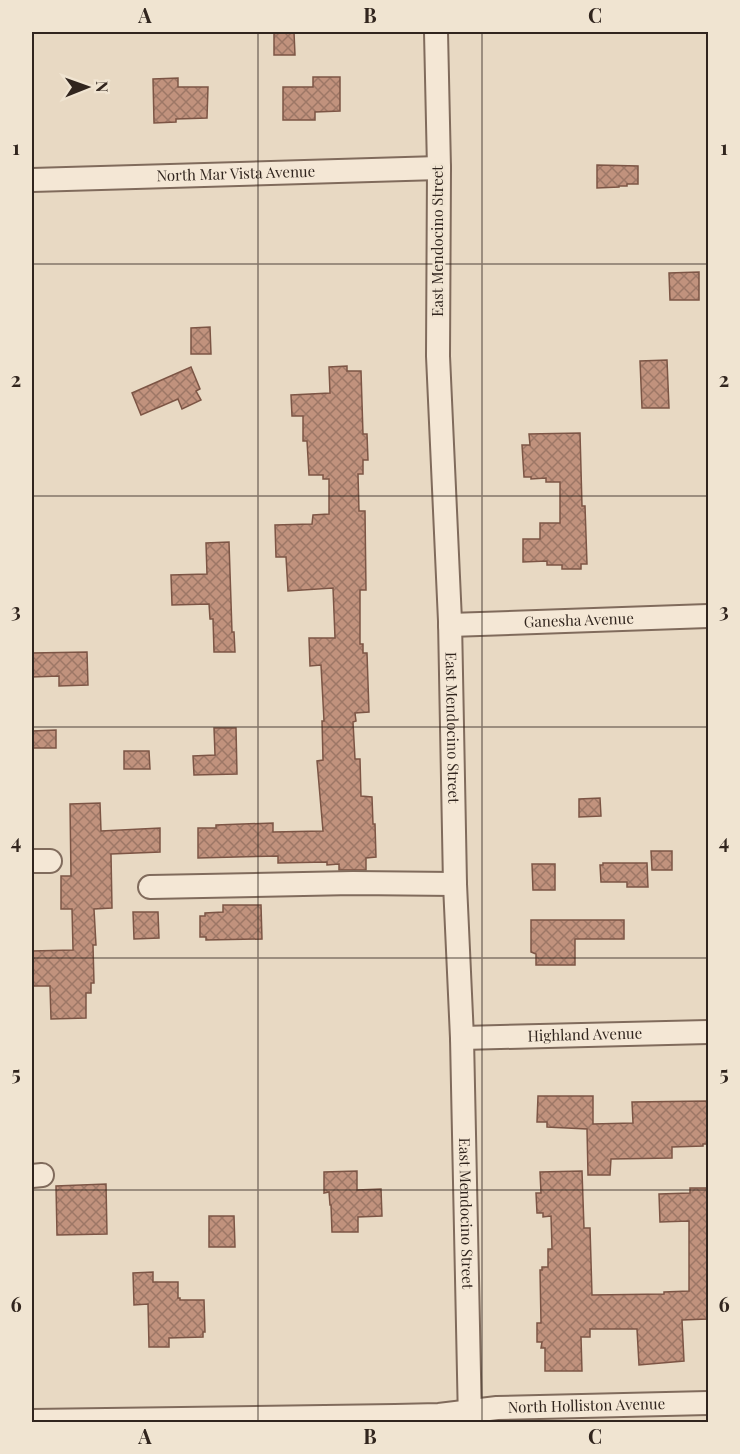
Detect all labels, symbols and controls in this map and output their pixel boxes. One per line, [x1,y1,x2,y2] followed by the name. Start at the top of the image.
[137,1,152,28] text: A
[363,1,377,28] text: B
[588,1,602,28] text: C
[57,57,117,117] north arrow
[92,81,113,93] text: N
[12,133,20,160] text: 1
[720,133,728,160] text: 1
[156,161,316,185] street label: North Mar Vista Avenue
[427,165,447,317] street label: East Mendocino Street
[11,365,21,392] text: 2
[719,365,729,392] text: 2
[11,596,21,623] text: 3
[719,596,729,623] text: 3
[524,608,634,631] street label: Ganesha Avenue
[442,652,464,804] street label: East Mendocino Street
[11,827,21,854] text: 4
[719,827,729,854] text: 4
[527,1023,643,1045] street label: Highland Avenue
[11,1059,21,1086] text: 5
[719,1059,729,1086] text: 5
[455,1138,478,1290] street label: East Mendocino Street
[10,1290,22,1317] text: 6
[718,1290,730,1317] text: 6
[508,1393,665,1417] street label: North Holliston Avenue
[137,1422,152,1449] text: A
[363,1422,377,1449] text: B
[588,1422,602,1449] text: C

